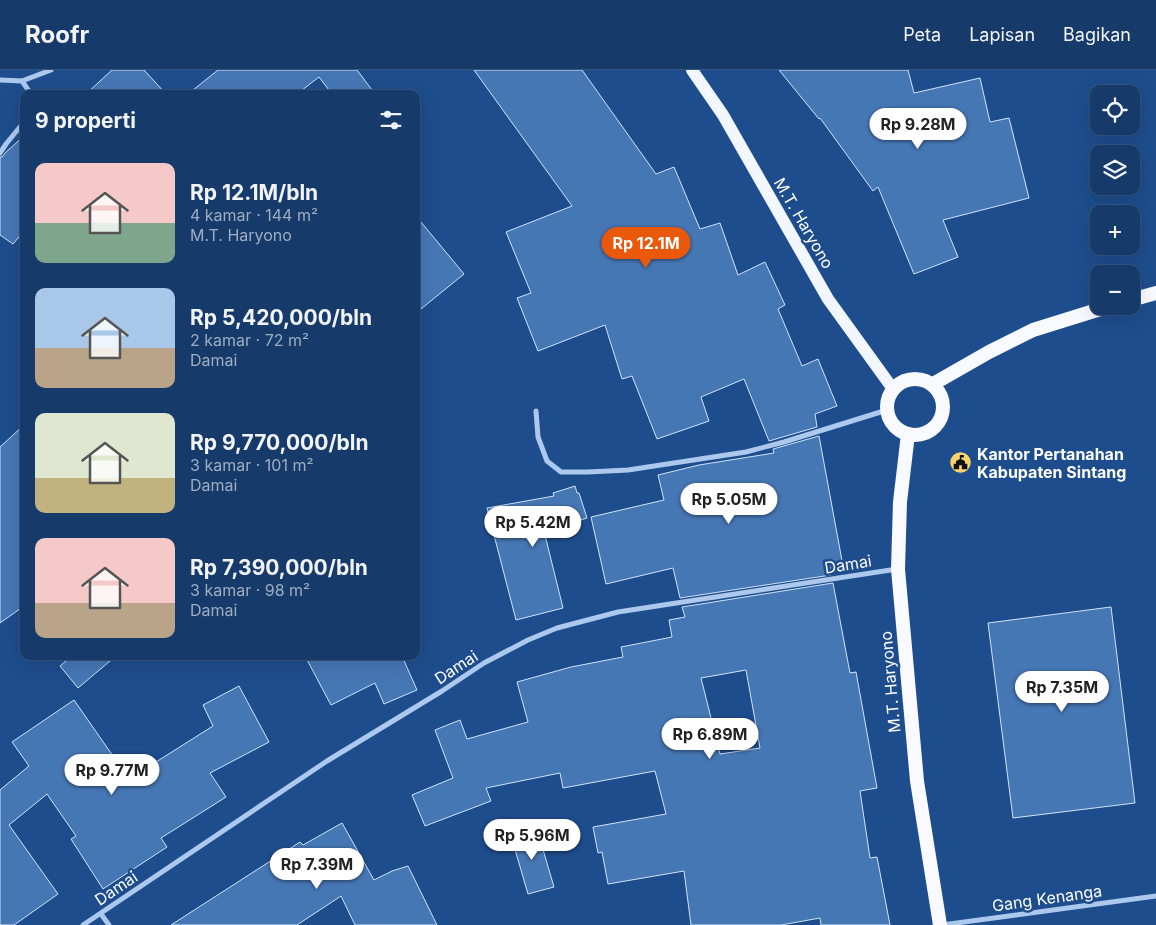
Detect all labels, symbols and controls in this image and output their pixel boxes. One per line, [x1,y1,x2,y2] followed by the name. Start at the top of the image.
[25,20,89,49] text: Roofr
[903,24,941,45] text: Peta
[969,24,1035,45] text: Lapisan
[1063,24,1131,45] text: Bagikan
[1090,85,1140,315] map controls
[1090,85,1140,135] button: locate
[377,106,405,134] icon: filters
[35,108,136,133] text: 9 properti
[866,108,970,150] pin: Rp 9.28M
[880,114,956,134] text: Rp 9.28M
[1090,145,1140,195] button: layers
[770,174,838,272] street label: M.T. Haryono
[190,180,318,205] text: Rp 12.1M/bln
[75,183,135,243] icon: home
[190,205,318,225] text: 4 kamar · 144 m²
[1090,205,1140,255] button: +
[190,225,292,245] text: M.T. Haryono
[594,226,698,269] pin: Rp 12.1M
[612,233,680,253] text: Rp 12.1M
[1090,265,1140,315] button: −
[190,305,372,330] text: Rp 5,420,000/bln
[75,308,135,368] icon: home
[190,330,309,350] text: 2 kamar · 72 m²
[190,350,237,370] text: Damai
[190,430,369,455] text: Rp 9,770,000/bln
[75,433,135,493] icon: home
[977,444,1126,482] place label: Kantor Pertanahan Kabupaten Sintang
[949,451,973,475] public building icon: Kantor Pertanahan Kabupaten Sintang
[190,455,313,475] text: 3 kamar · 101 m²
[190,475,237,495] text: Damai
[677,482,781,525] pin: Rp 5.05M
[691,489,767,509] text: Rp 5.05M
[481,506,585,548] pin: Rp 5.42M
[495,512,571,532] text: Rp 5.42M
[823,550,873,578] street label: Damai
[190,555,368,580] text: Rp 7,390,000/bln
[75,558,135,618] icon: home
[190,580,310,600] text: 3 kamar · 98 m²
[190,600,237,620] text: Damai
[876,630,904,734] street label: M.T. Haryono
[431,646,481,688] street label: Damai
[1010,670,1114,713] pin: Rp 7.35M
[1026,677,1098,697] text: Rp 7.35M
[658,718,762,760] pin: Rp 6.89M
[673,724,747,744] text: Rp 6.89M
[60,754,164,796] pin: Rp 9.77M
[75,760,149,780] text: Rp 9.77M
[480,818,584,861] pin: Rp 5.96M
[494,825,570,845] text: Rp 5.96M
[265,848,369,890] pin: Rp 7.39M
[281,854,353,874] text: Rp 7.39M
[91,866,141,910] street label: Damai
[991,880,1103,916] street label: Gang Kenanga

